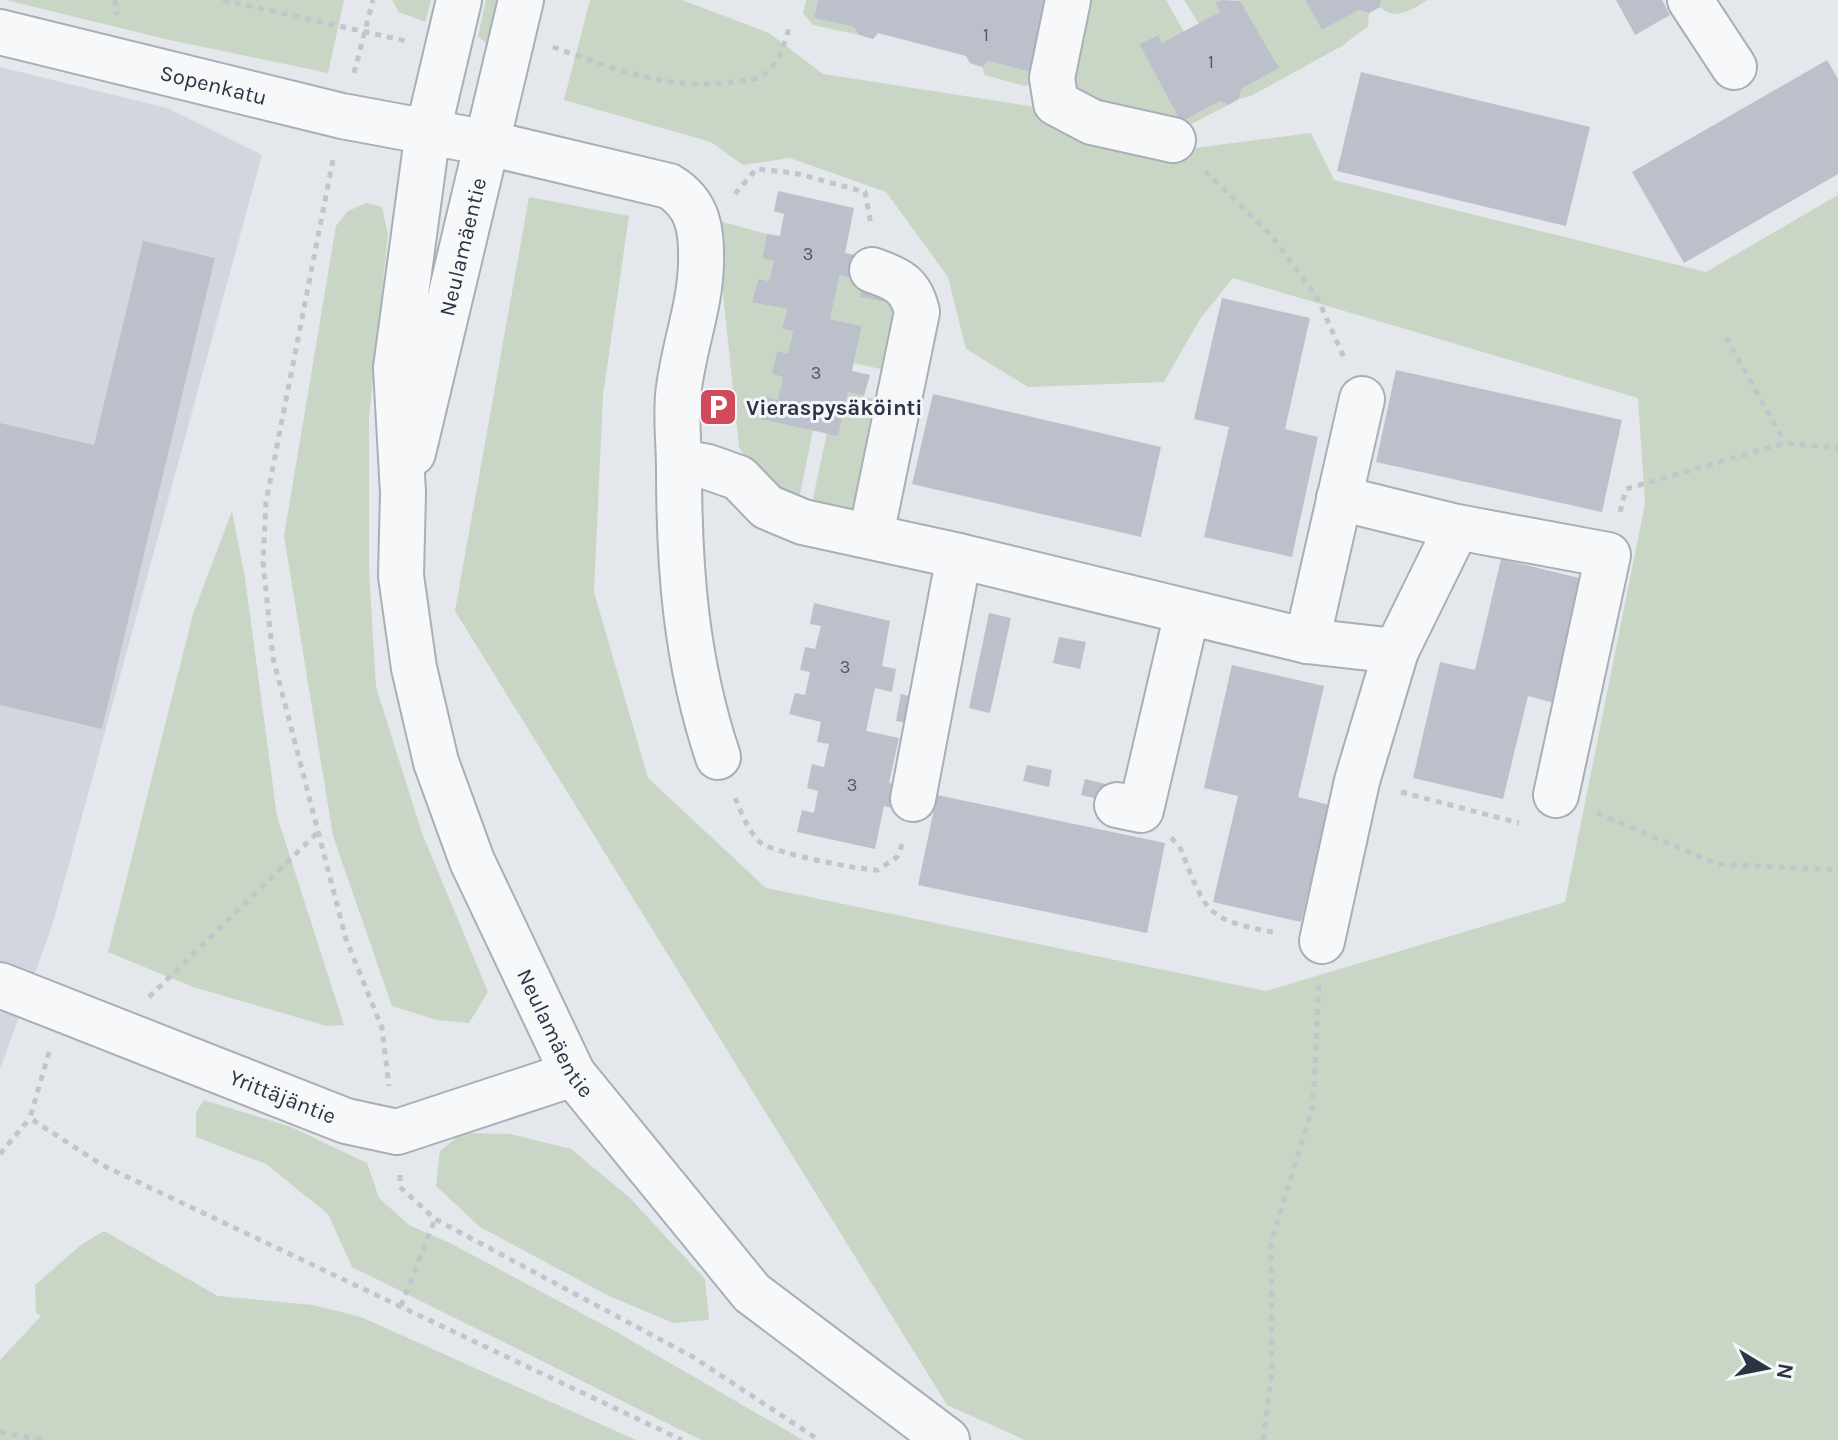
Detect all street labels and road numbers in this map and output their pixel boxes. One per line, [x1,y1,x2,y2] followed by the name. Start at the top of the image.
[157,60,269,111] street label: Sopenkatu
[434,175,492,319] street label: Neulamäentie
[511,965,599,1103] street label: Neulamäentie
[226,1064,340,1130] street label: Yrittäjäntie

